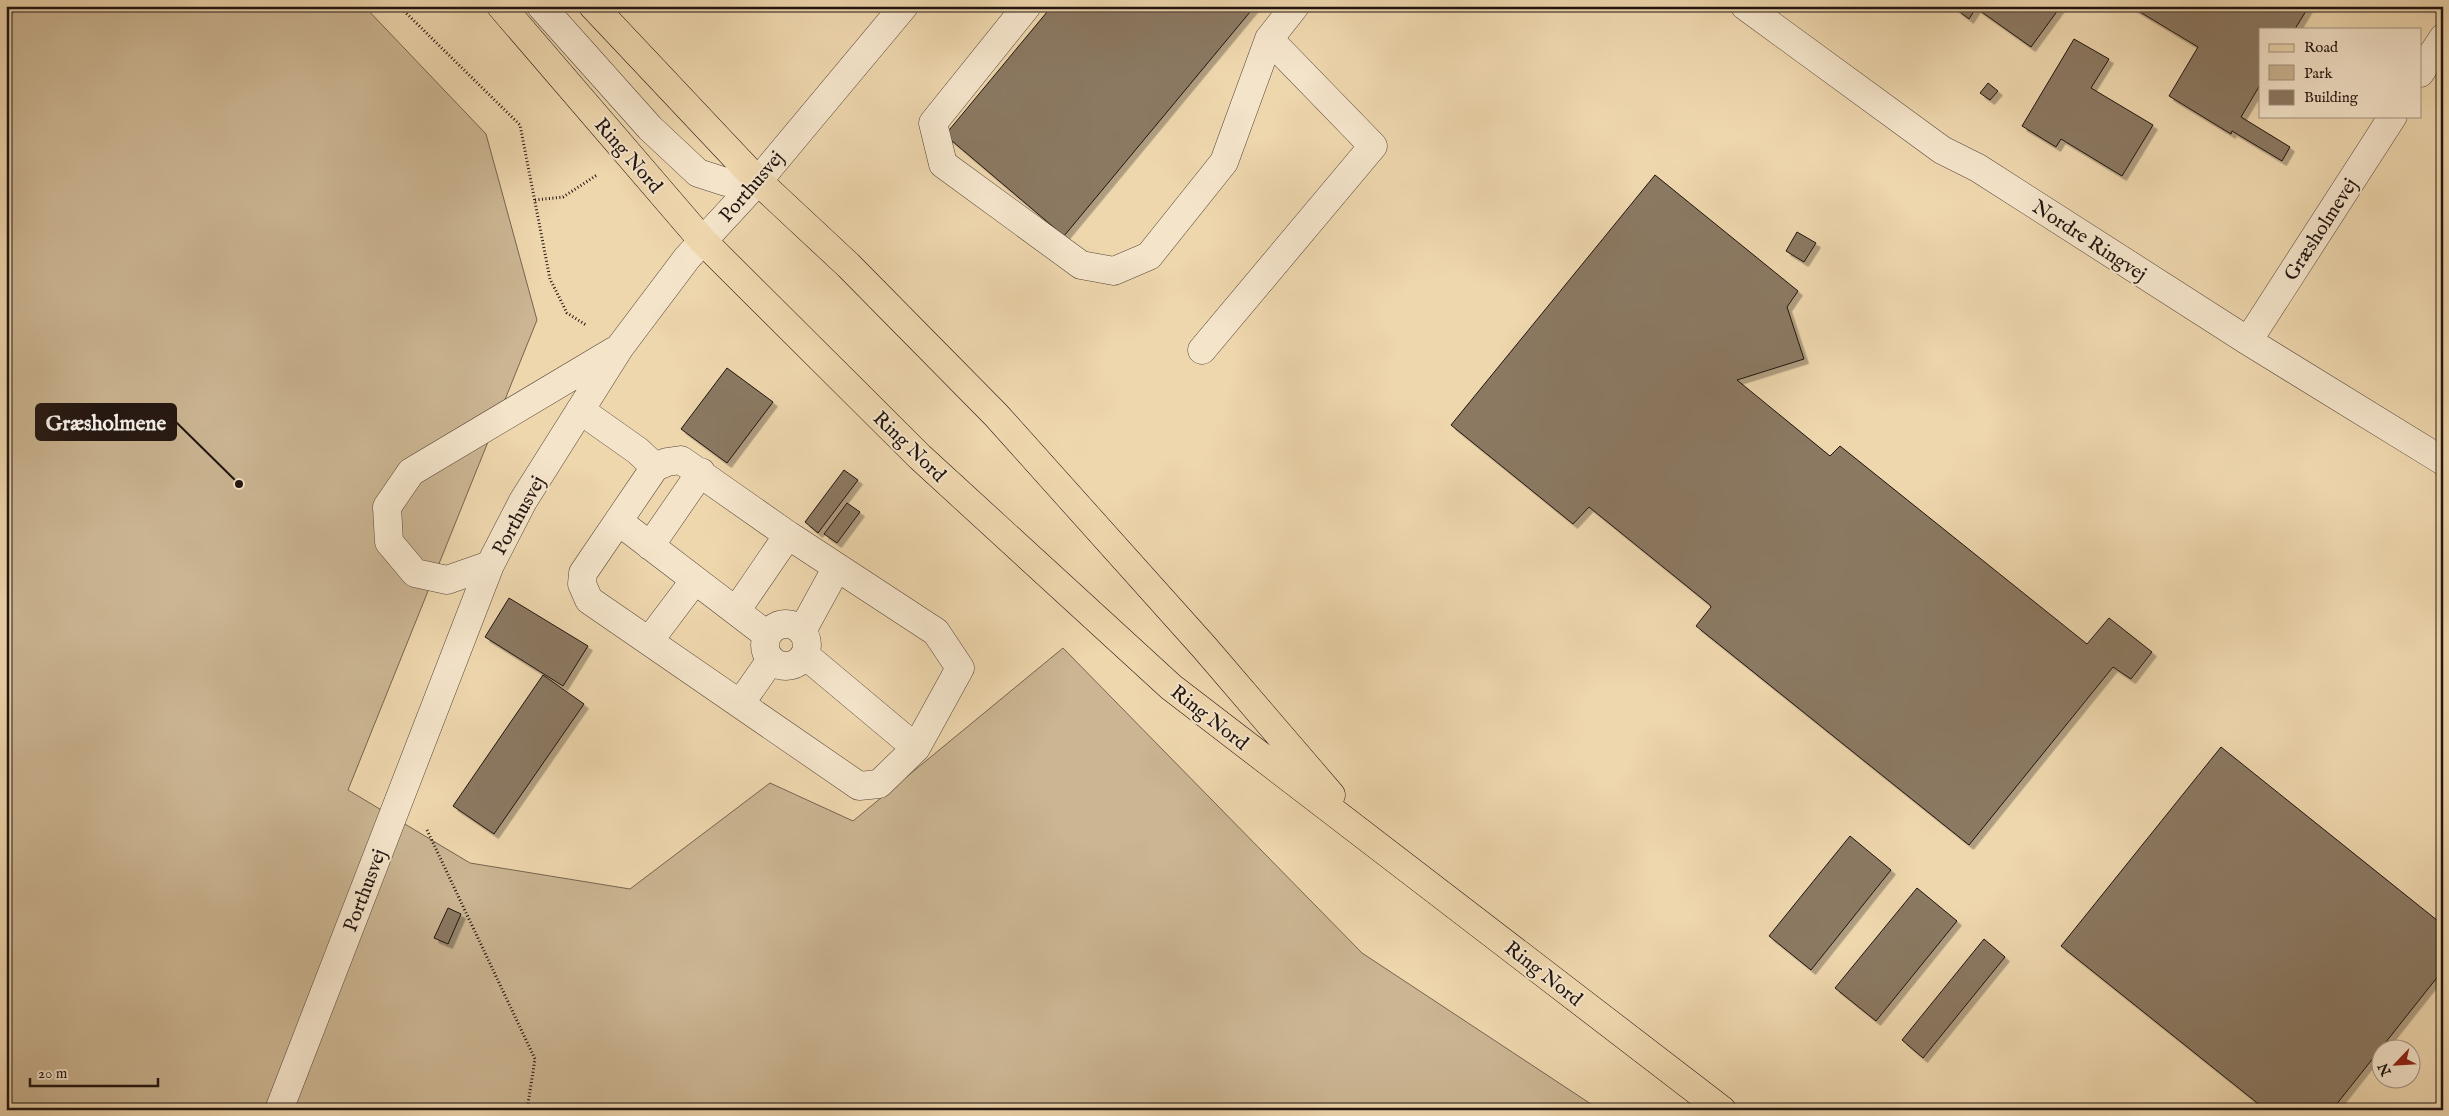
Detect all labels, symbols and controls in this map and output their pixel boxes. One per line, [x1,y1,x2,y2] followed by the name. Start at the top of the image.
[2259,28,2422,118] legend
[2304,38,2339,57] text: Road
[2304,64,2334,83] text: Park
[2304,88,2359,107] text: Building
[588,113,668,199] street label: Ring Nord
[714,146,790,228] street label: Porthusvej
[2279,174,2364,286] street label: Græsholmevej
[2027,195,2151,288] street label: Nordre Ringvej
[36,404,176,440] callout: Græsholmene
[867,406,951,488] street label: Ring Nord
[46,411,167,438] text: Græsholmene
[487,472,551,560] street label: Porthusvej
[1165,680,1253,756] street label: Ring Nord
[338,846,393,936] street label: Porthusvej
[1499,936,1587,1012] street label: Ring Nord
[2372,1038,2422,1088] north arrow
[30,1056,158,1088] scale bar
[2374,1060,2396,1079] text: N
[38,1064,68,1083] text: 20 m

